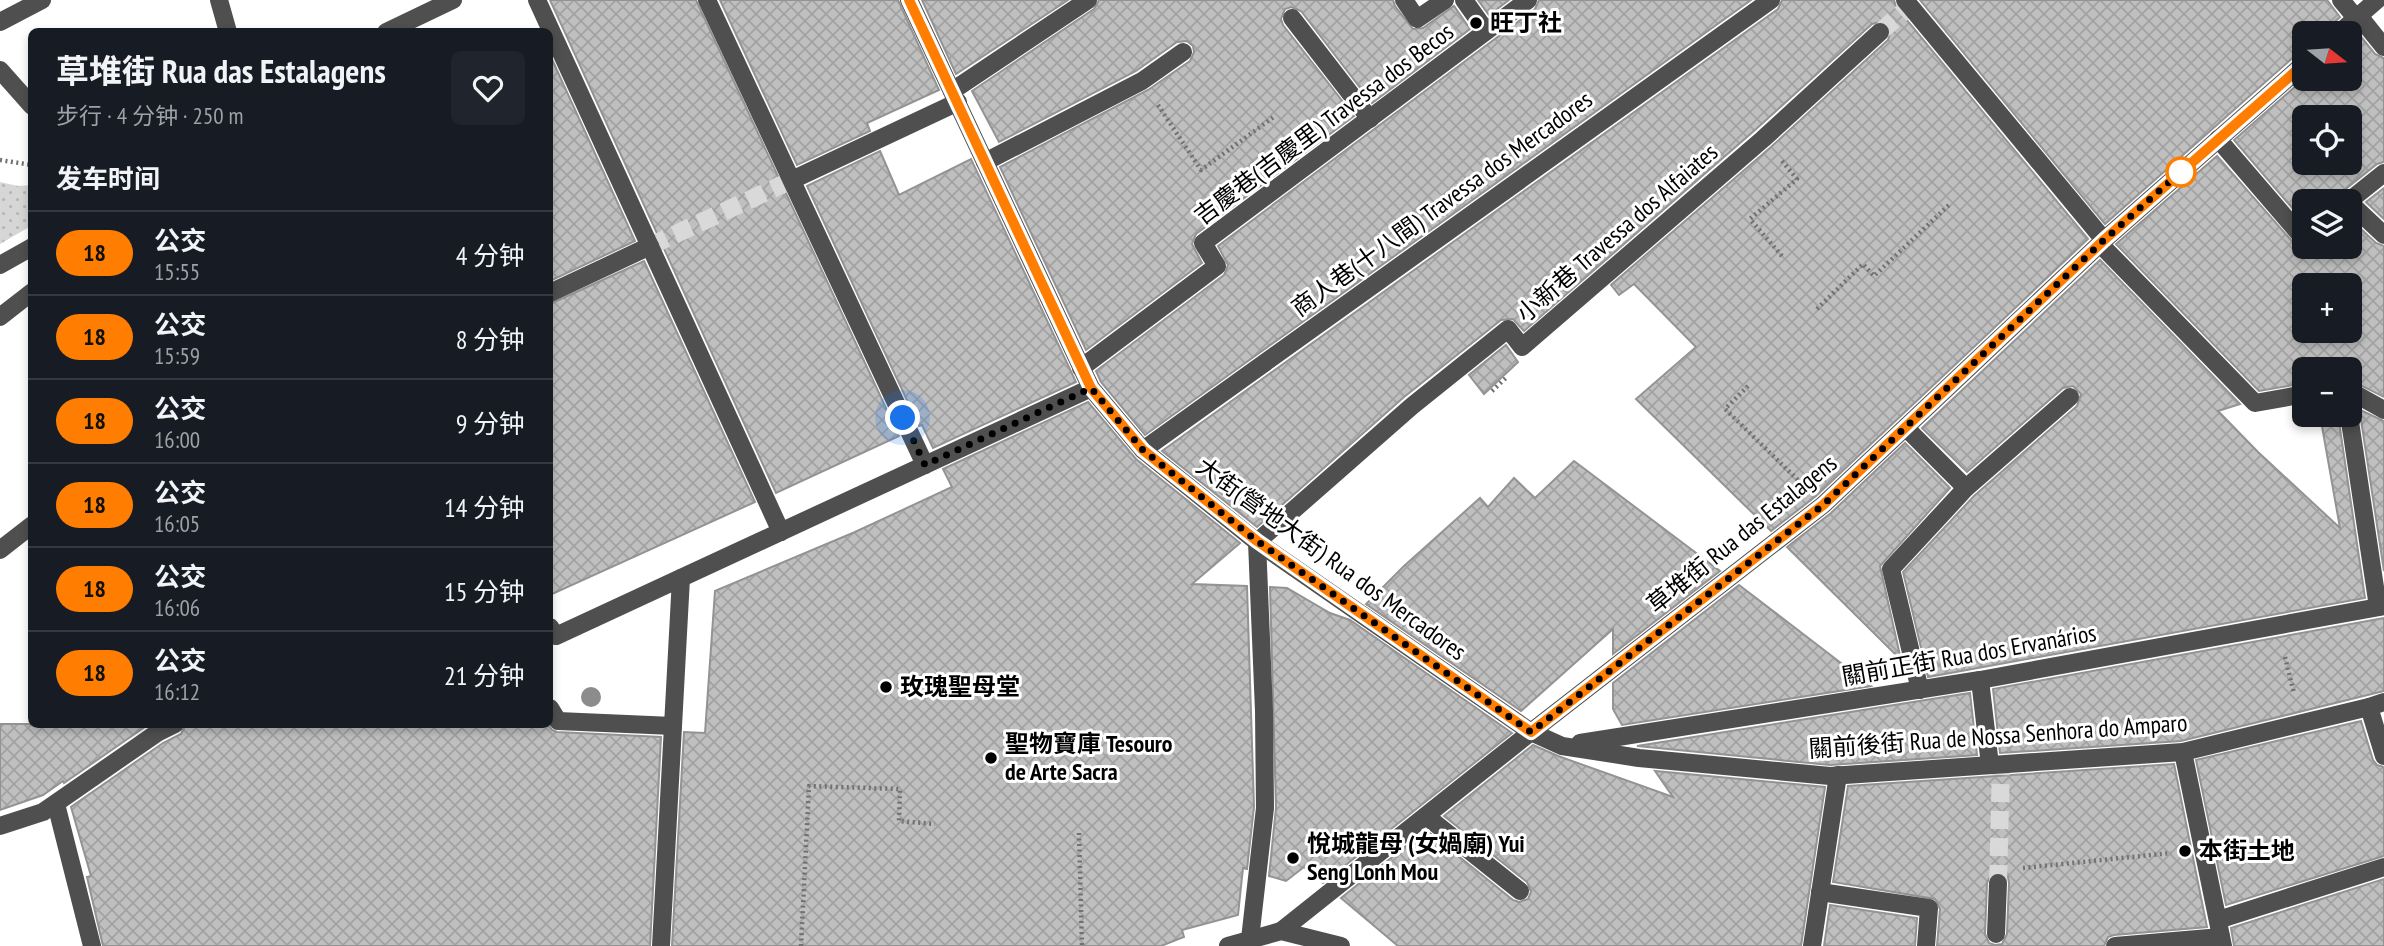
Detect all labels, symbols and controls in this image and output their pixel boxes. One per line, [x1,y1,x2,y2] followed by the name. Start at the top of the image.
[1490,7,1562,38] place label: 旺丁社
[1468,15,1484,31] marker: 旺丁社
[1188,16,1460,231] street label: 吉慶巷(吉慶里) Travessa dos Becos
[2292,21,2362,91] north arrow
[2292,21,2362,427] map controls
[56,49,386,92] text: 草堆街 Rua das Estalagens
[451,51,525,125] button: heart
[1285,84,1598,323] street label: 商人巷(十八間) Travessa dos Mercadores
[56,101,243,130] text: 步行 · 4 分钟 · 250 m
[2292,105,2362,175] button: locate
[1509,137,1724,329] street label: 小新巷 Travessa dos Alfaiates
[2166,157,2196,187] unlabelled marker
[56,162,160,195] text: 发车时间
[2292,189,2362,259] button: layers
[154,224,206,257] text: 公交
[83,237,106,268] text: 18
[456,239,525,272] text: 4 分钟
[154,257,200,286] text: 15:55
[2292,273,2362,343] button: +
[154,308,206,341] text: 公交
[83,321,106,352] text: 18
[456,323,525,356] text: 8 分钟
[154,341,200,370] text: 15:59
[2292,357,2362,427] button: −
[154,392,206,425] text: 公交
[885,400,920,435] your location
[83,405,106,436] text: 18
[456,407,525,440] text: 9 分钟
[154,425,200,454] text: 16:00
[1640,447,1843,620] street label: 草堆街 Rua das Estalagens
[1190,450,1472,667] street label: 大街(營地大街) Rua dos Mercadores
[154,476,206,509] text: 公交
[83,489,106,520] text: 18
[444,491,525,524] text: 14 分钟
[154,509,200,538] text: 16:05
[154,560,206,593] text: 公交
[83,573,106,604] text: 18
[444,575,525,608] text: 15 分钟
[154,593,200,622] text: 16:06
[1839,617,2099,692] street label: 關前正街 Rua dos Ervanários
[154,644,206,677] text: 公交
[83,657,106,688] text: 18
[444,659,525,692] text: 21 分钟
[900,671,1020,702] place label: 玫瑰聖母堂
[154,677,200,706] text: 16:12
[878,679,894,695] marker: 玫瑰聖母堂
[1808,707,2188,764] street label: 關前後街 Rua de Nossa Senhora do Amparo
[1005,728,1173,787] place label: 聖物寶庫 Tesouro de Arte Sacra
[983,750,999,766] marker: 聖物寶庫 Tesouro de Arte Sacra
[1307,828,1525,887] place label: 悅城龍母 (女媧廟) Yui Seng Lonh Mou
[2199,835,2295,866] place label: 本街土地
[2177,843,2193,859] marker: 本街土地
[1285,850,1301,866] marker: 悅城龍母 (女媧廟) Yui Seng Lonh Mou

